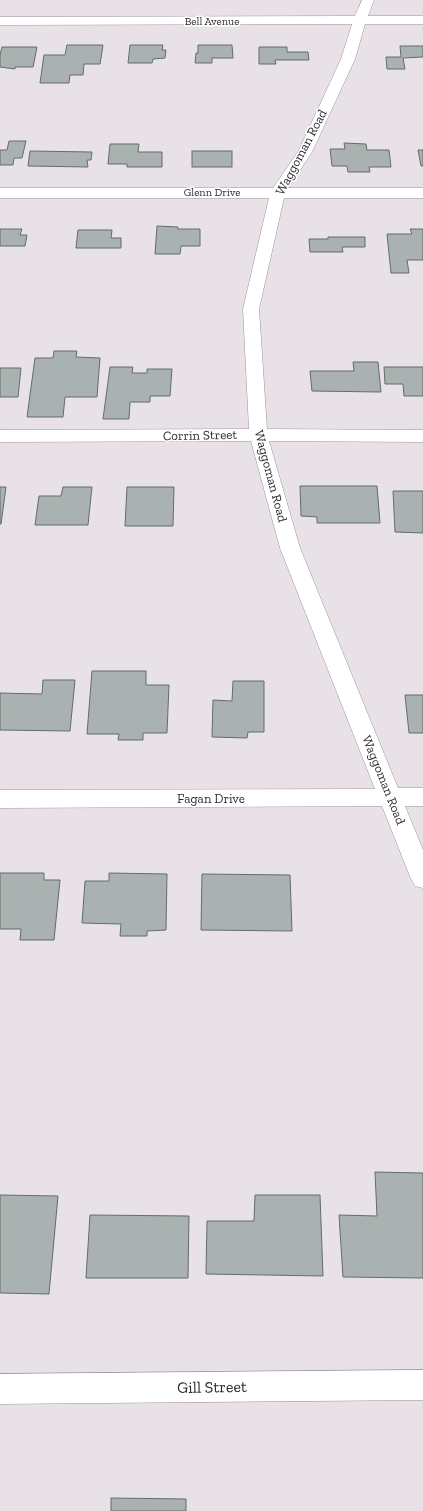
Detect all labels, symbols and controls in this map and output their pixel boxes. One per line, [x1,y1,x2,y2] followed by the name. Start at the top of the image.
[185,15,239,28] street label: Bell Avenue
[272,107,330,197] street label: Waggoman Road
[184,186,240,199] street label: Glenn Drive
[163,427,237,443] street label: Corrin Street
[252,428,290,524] street label: Waggoman Road
[359,733,409,827] street label: Waggoman Road
[177,791,245,806] street label: Fagan Drive
[177,1377,247,1397] street label: Gill Street

